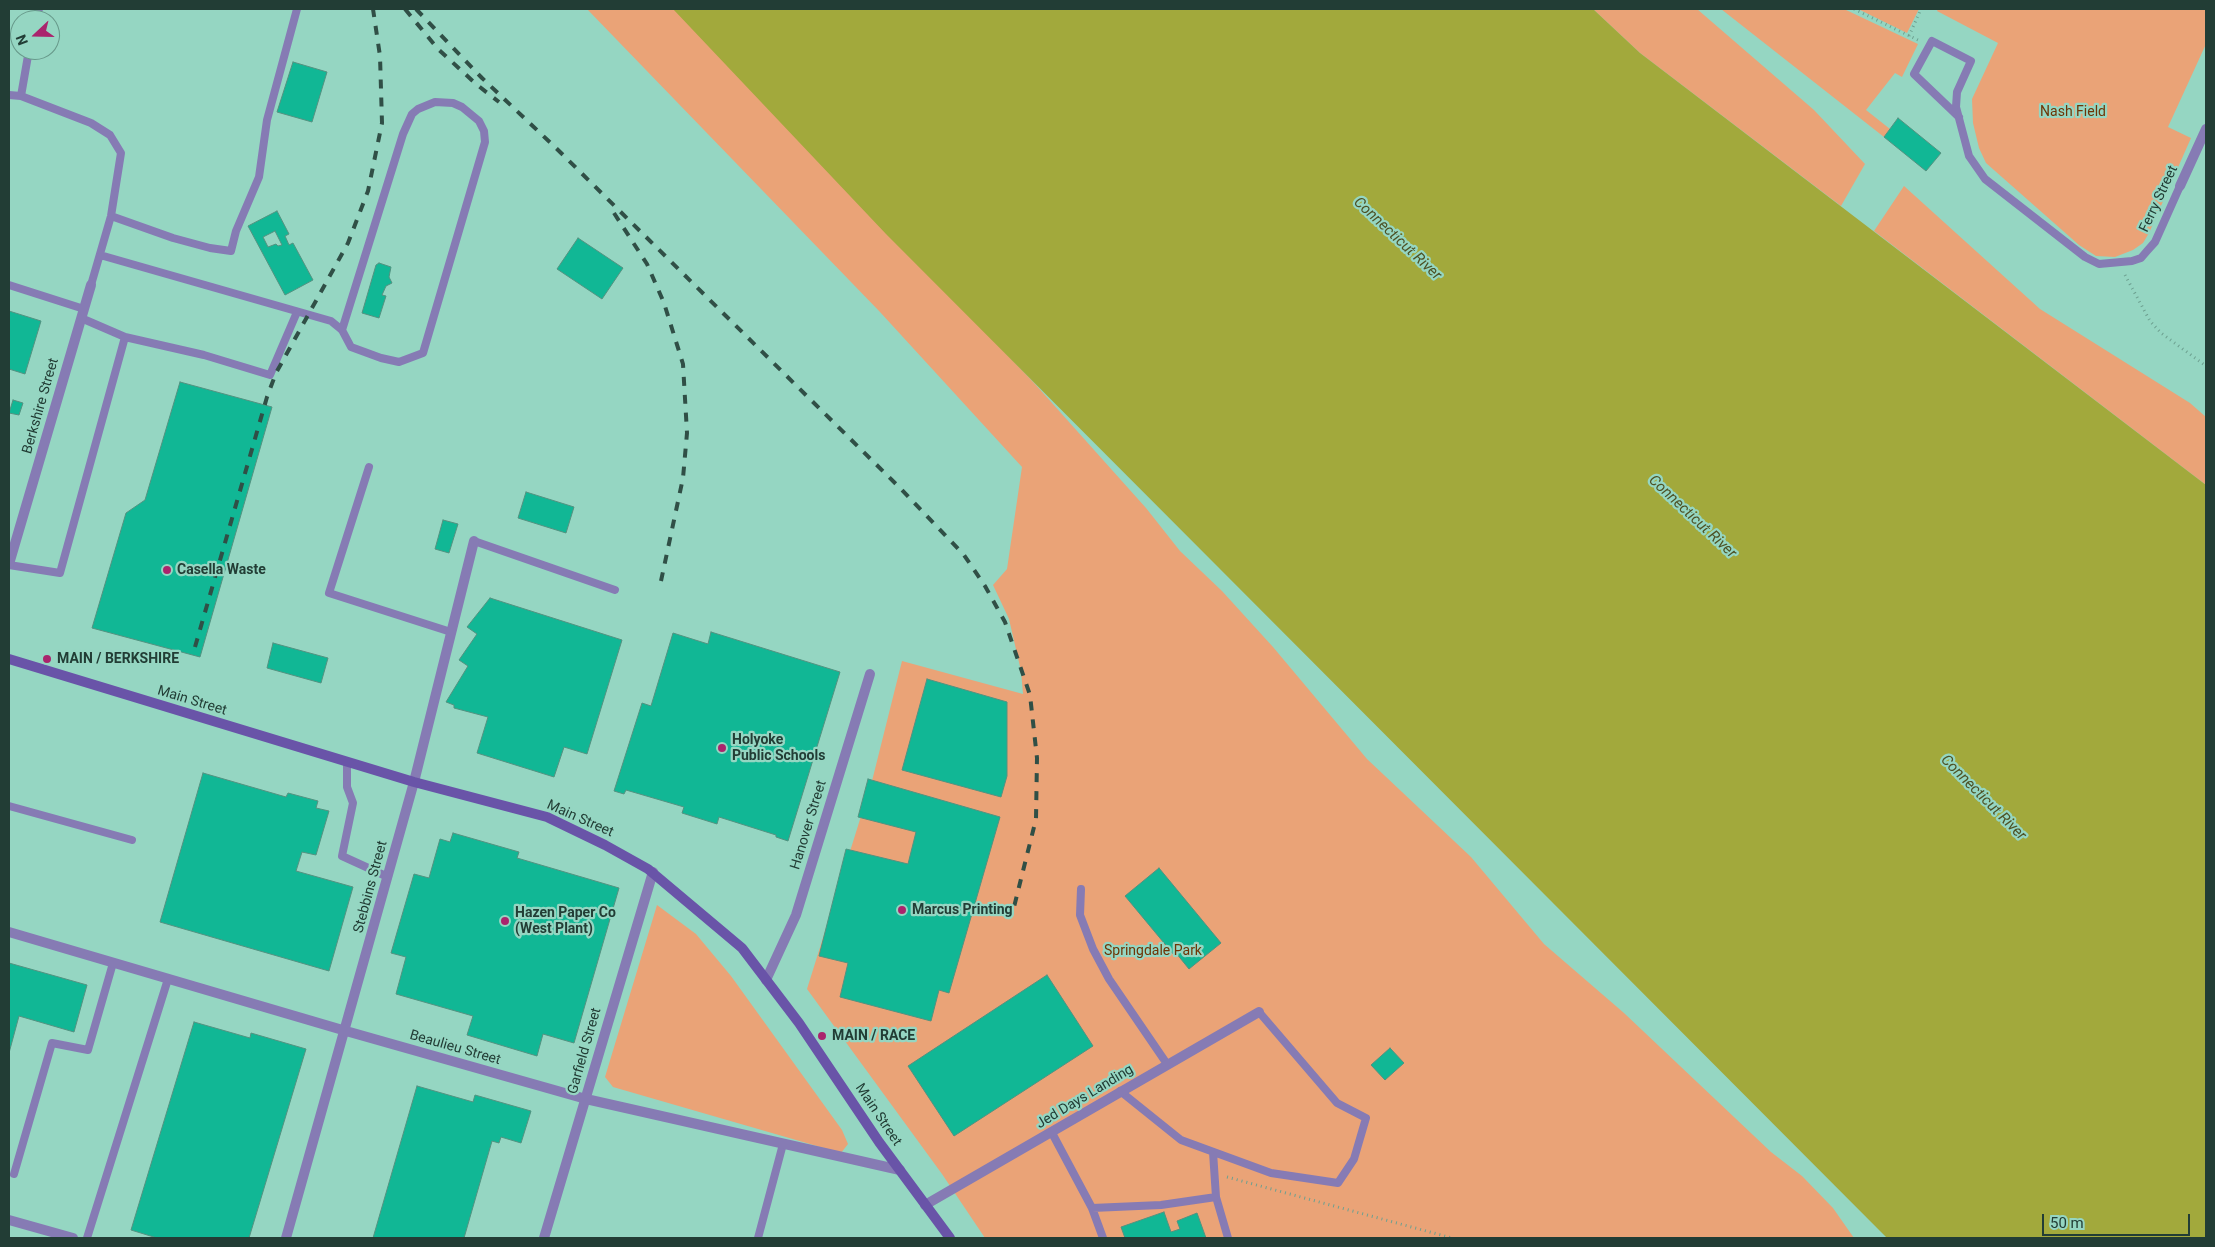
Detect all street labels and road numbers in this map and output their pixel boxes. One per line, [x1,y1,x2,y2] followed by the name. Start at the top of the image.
[2136,163,2182,235] street label: Ferry Street
[19,356,63,456] street label: Berkshire Street
[155,683,229,719] street label: Main Street
[787,778,831,872] street label: Hanover Street
[544,797,616,841] street label: Main Street
[351,839,391,935] street label: Stebbins Street
[565,1006,605,1096] street label: Garfield Street
[408,1027,502,1069] street label: Beaulieu Street
[1033,1061,1137,1133] street label: Jed Days Landing
[851,1081,905,1149] street label: Main Street

